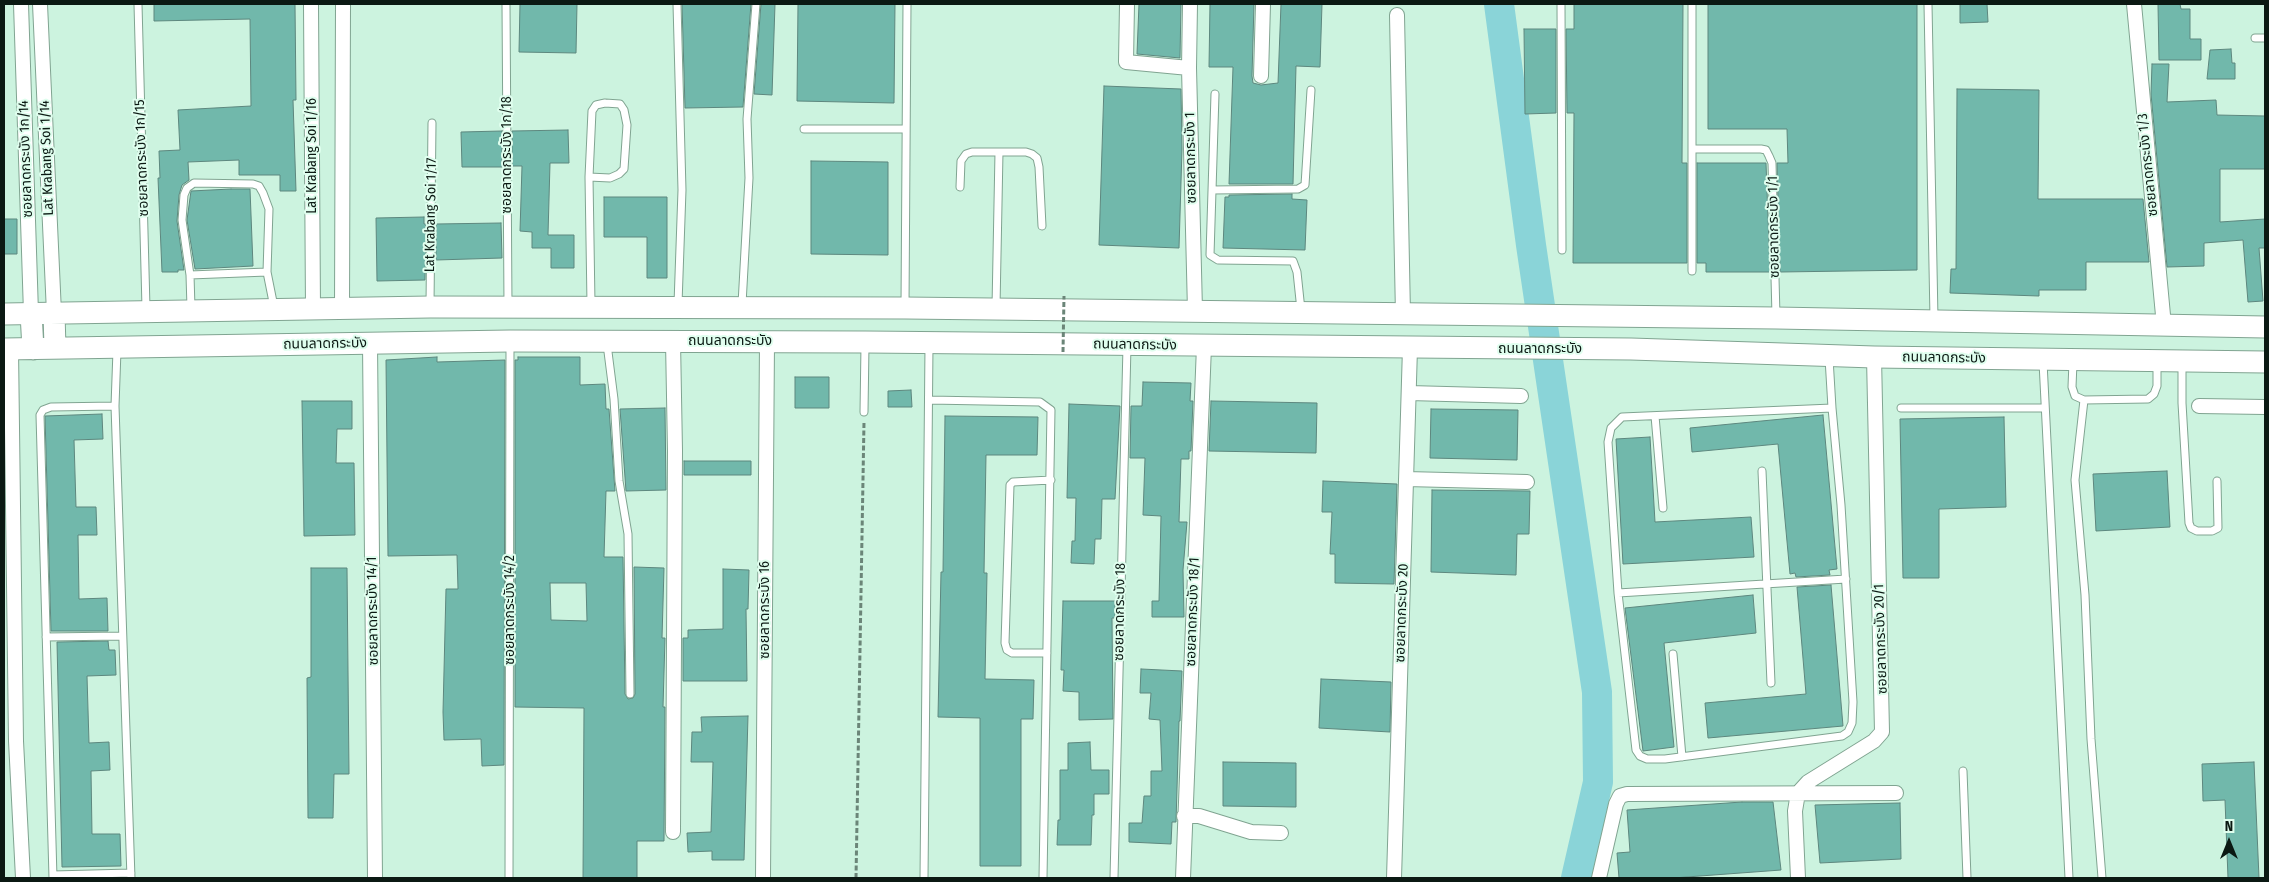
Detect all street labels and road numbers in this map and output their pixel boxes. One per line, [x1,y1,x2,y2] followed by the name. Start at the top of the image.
[499,96,515,214] street label: ซอยลาดกระบัง 1ก/18
[304,98,320,214] street label: Lat Krabang Soi 1/16
[132,99,152,217] street label: ซอยลาดกระบัง 1ก/15
[16,100,36,218] street label: ซอยลาดกระบัง 1ก/14
[37,100,57,216] street label: Lat Krabang Soi 1/14
[1182,112,1200,204] street label: ซอยลาดกระบัง 1
[2134,113,2162,217] street label: ซอยลาดกระบัง 1/3
[422,158,440,272] street label: Lat Krabang Soi 1/17
[1765,176,1783,278] street label: ซอยลาดกระบัง 1/1
[688,333,772,349] street label: ถนนลาดกระบัง
[283,335,367,353] street label: ถนนลาดกระบัง
[1093,336,1177,354] street label: ถนนลาดกระบัง
[1498,341,1582,357] street label: ถนนลาดกระบัง
[1902,349,1986,367] street label: ถนนลาดกระบัง
[502,555,518,665] street label: ซอยลาดกระบัง 14/2
[364,556,382,666] street label: ซอยลาดกระบัง 14/1
[1183,557,1203,667] street label: ซอยลาดกระบัง 18/1
[757,561,773,659] street label: ซอยลาดกระบัง 16
[1111,563,1129,661] street label: ซอยลาดกระบัง 18
[1392,563,1412,663] street label: ซอยลาดกระบัง 20
[1871,584,1891,694] street label: ซอยลาดกระบัง 20/1

